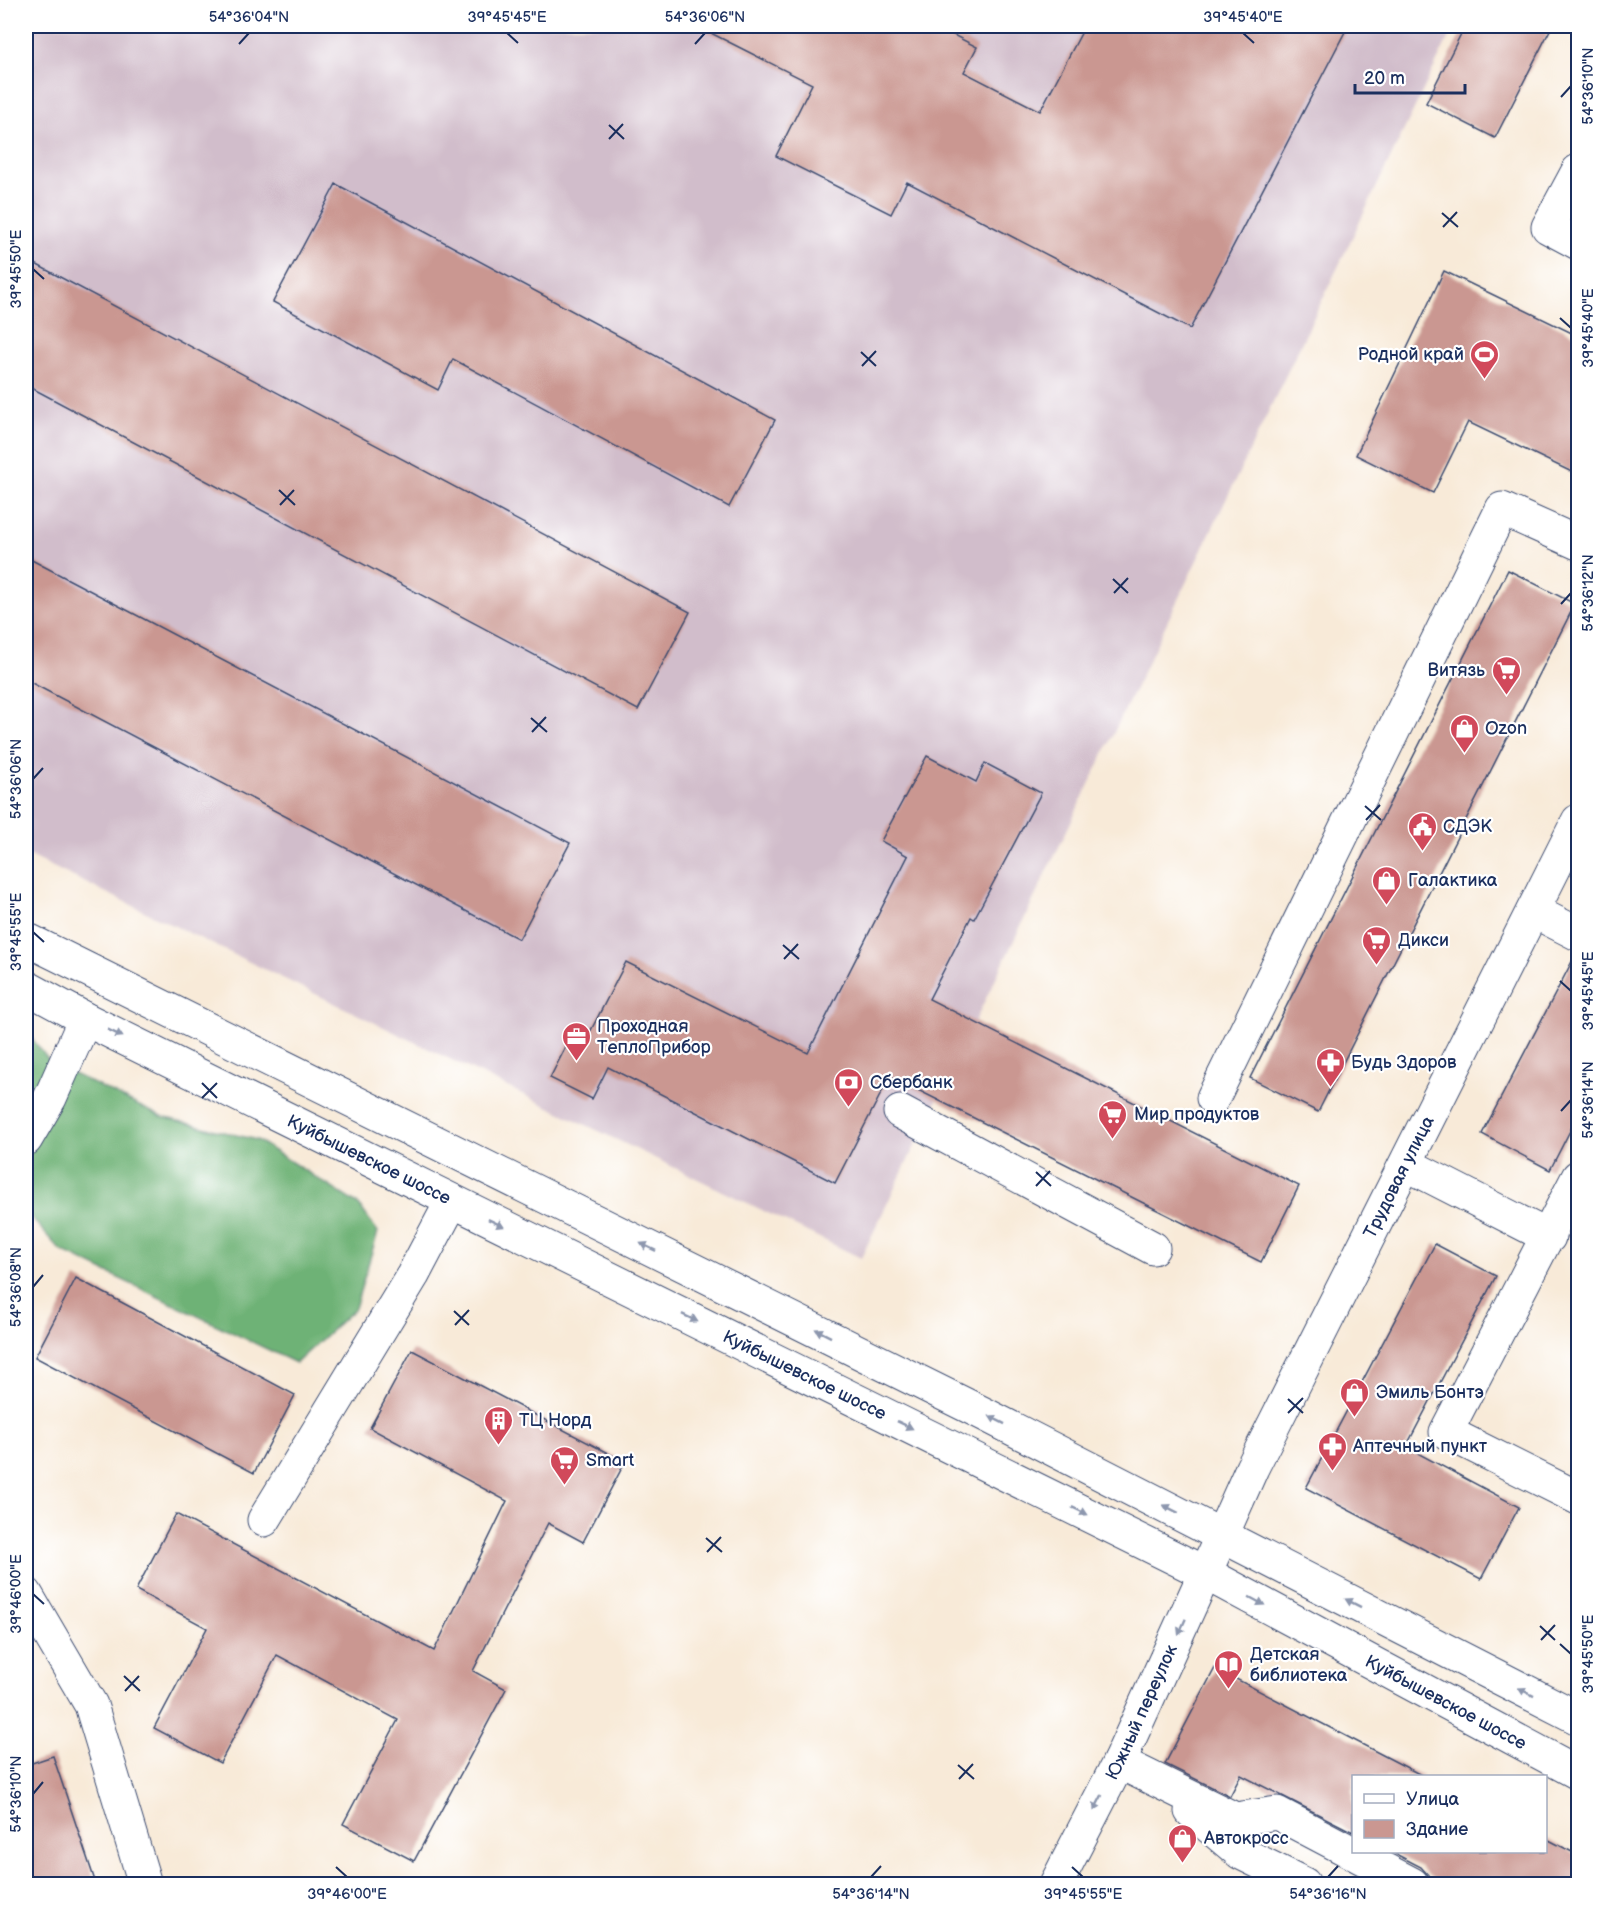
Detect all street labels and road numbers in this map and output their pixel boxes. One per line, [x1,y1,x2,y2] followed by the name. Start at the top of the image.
[284,1110,454,1209] street label: Куйбышевское шоссе
[1359,1112,1438,1241] street label: Трудовая улица
[719,1326,890,1424] street label: Куйбышевское шоссе
[1101,1641,1182,1783] street label: Южный переулок
[1362,1650,1530,1754] street label: Куйбышевское шоссе

